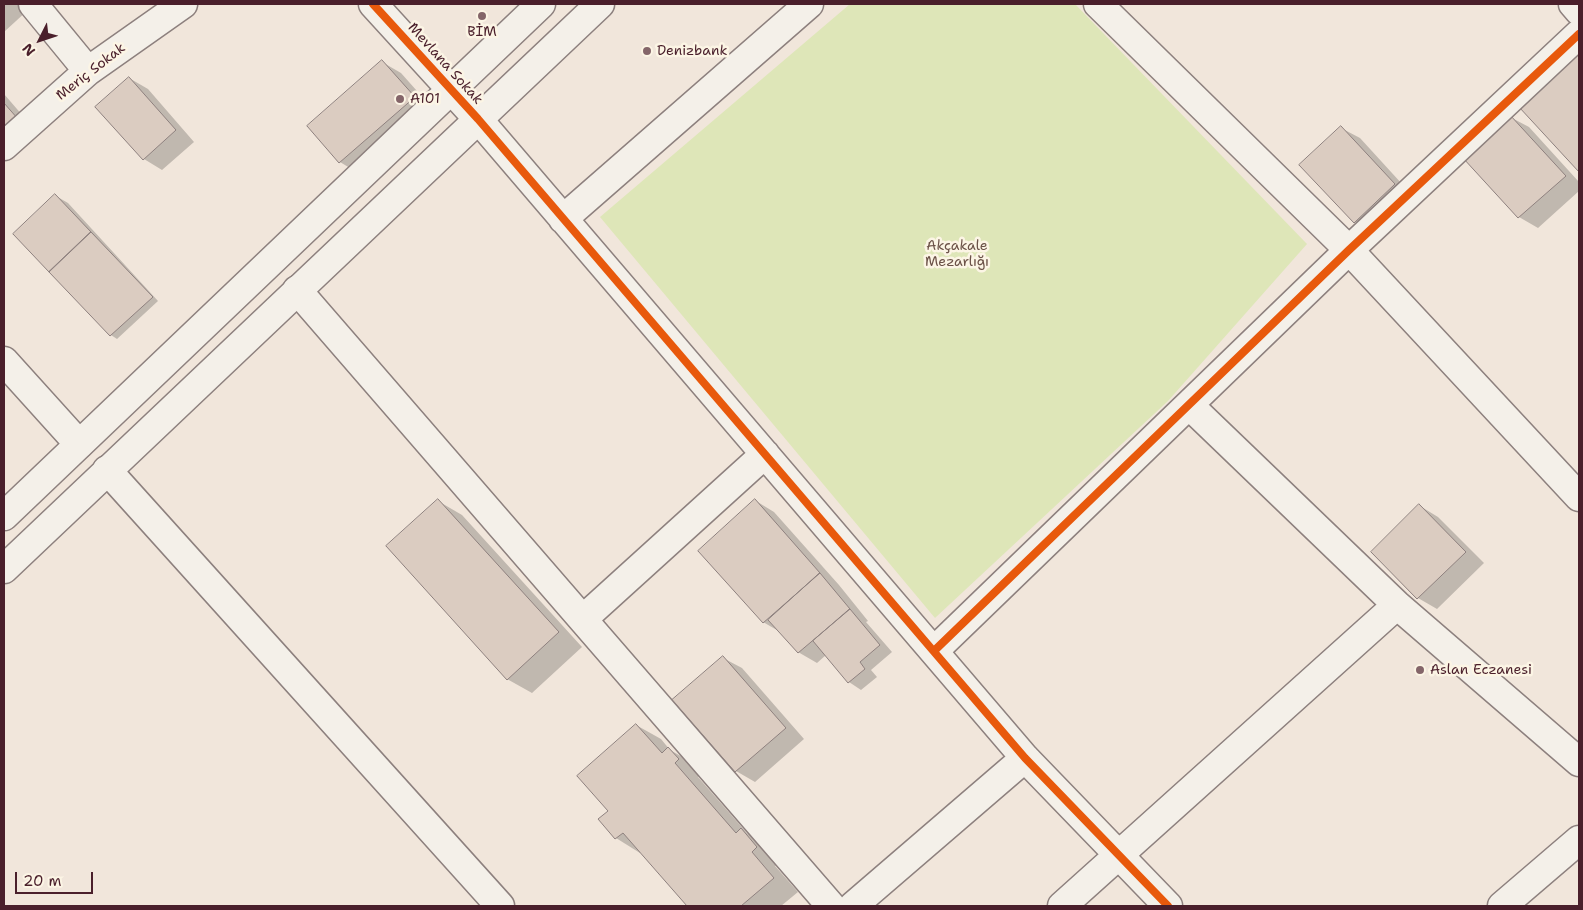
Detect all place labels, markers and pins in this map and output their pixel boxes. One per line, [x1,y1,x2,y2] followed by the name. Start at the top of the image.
[476,10,488,22] marker: BİM
[467,24,497,40] place label: BİM
[657,43,728,59] place label: Denizbank
[641,45,653,57] marker: Denizbank
[410,91,440,107] place label: A101
[394,93,406,105] marker: A101
[1430,662,1532,678] place label: Aslan Eczanesi
[1414,664,1426,676] marker: Aslan Eczanesi

